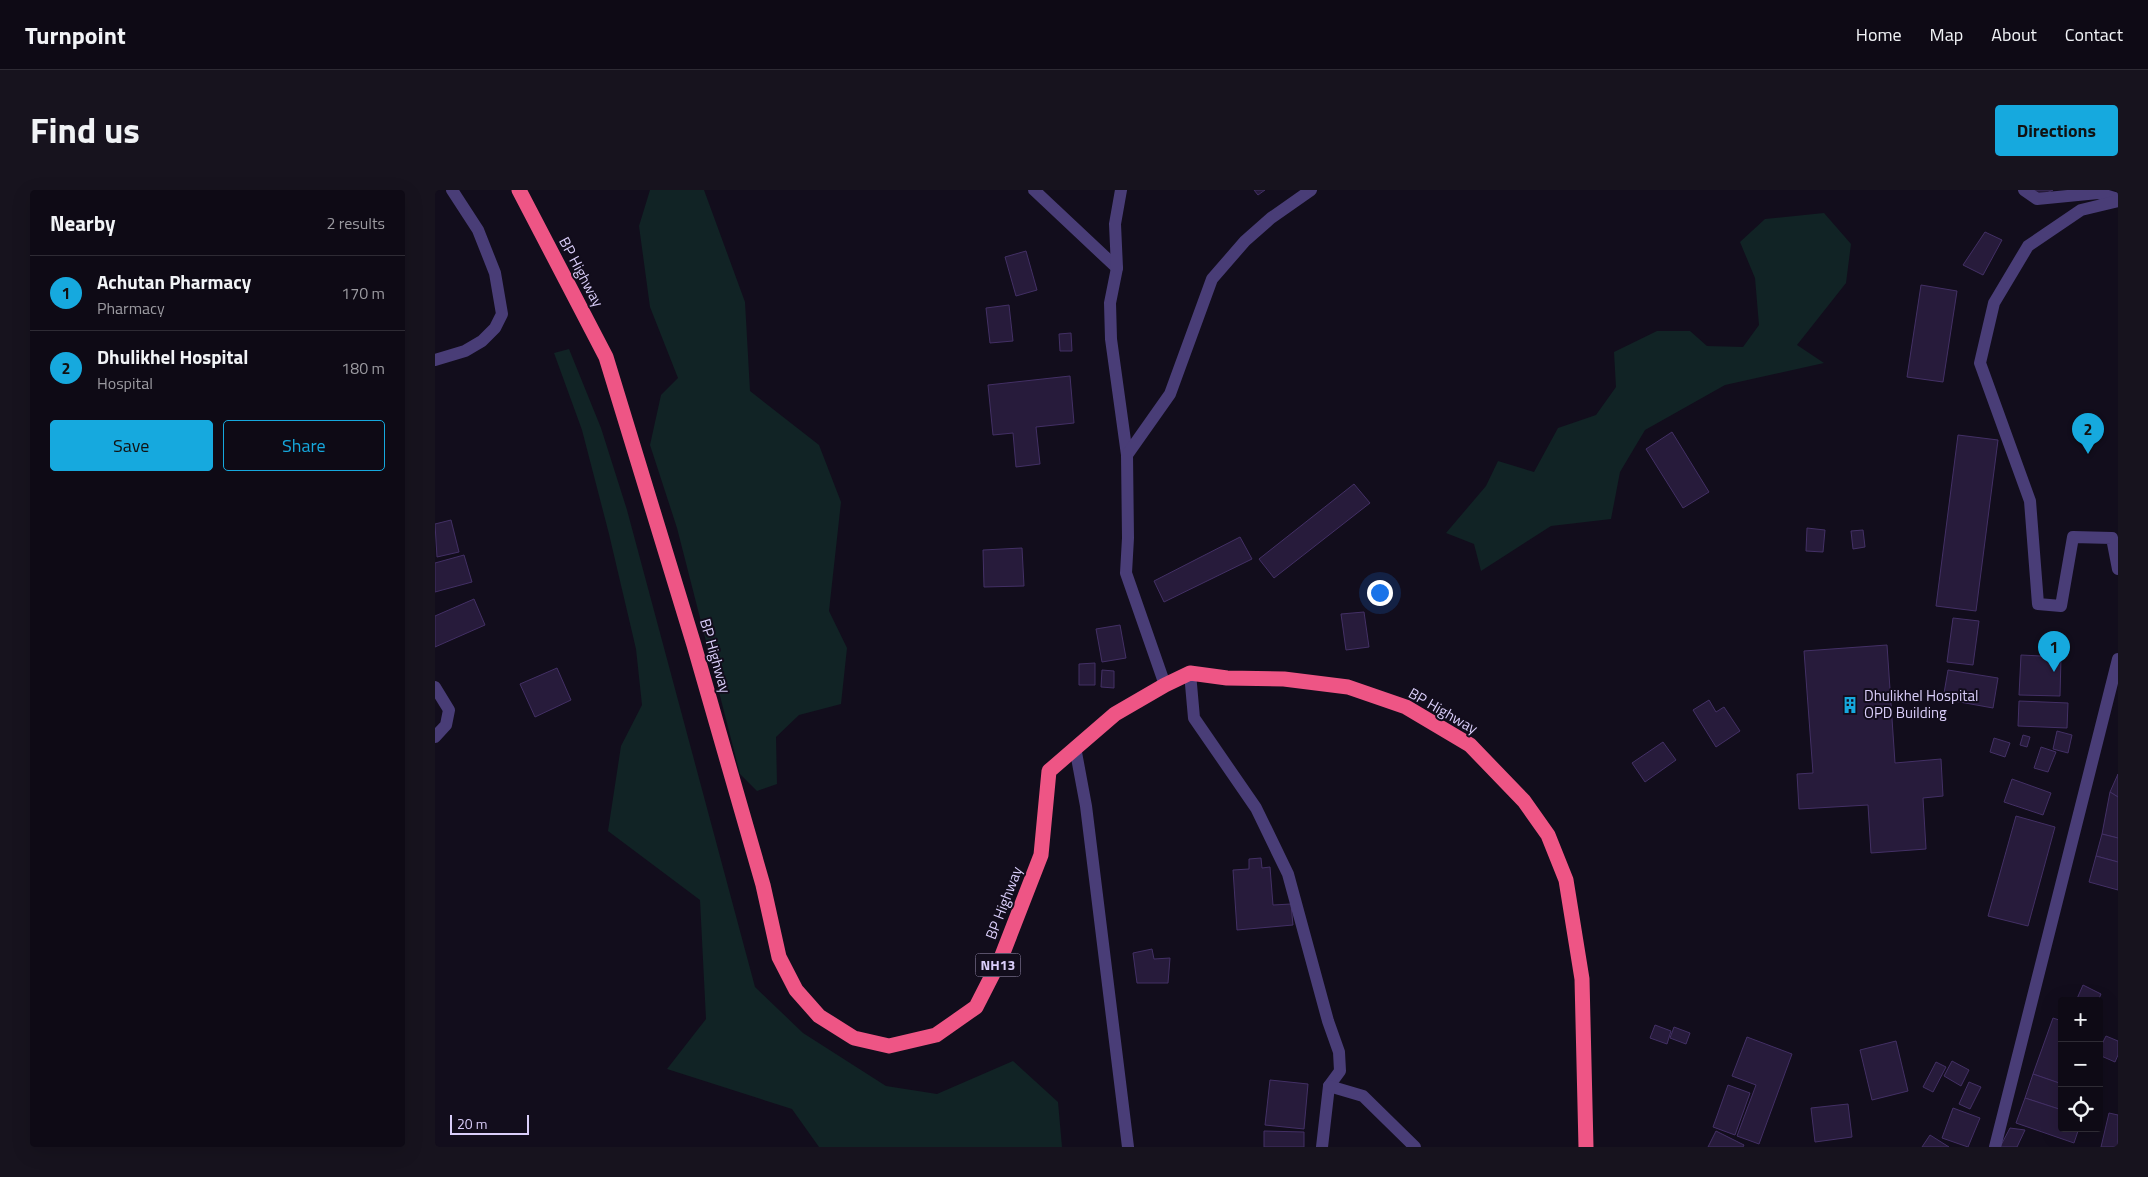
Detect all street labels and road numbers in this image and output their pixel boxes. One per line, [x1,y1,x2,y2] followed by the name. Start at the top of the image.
[553,233,610,311] street label: BP Highway
[694,616,737,696] street label: BP Highway
[1404,681,1482,740] street label: BP Highway
[979,863,1028,943] street label: BP Highway
[975,954,1021,976] road number: NH13

